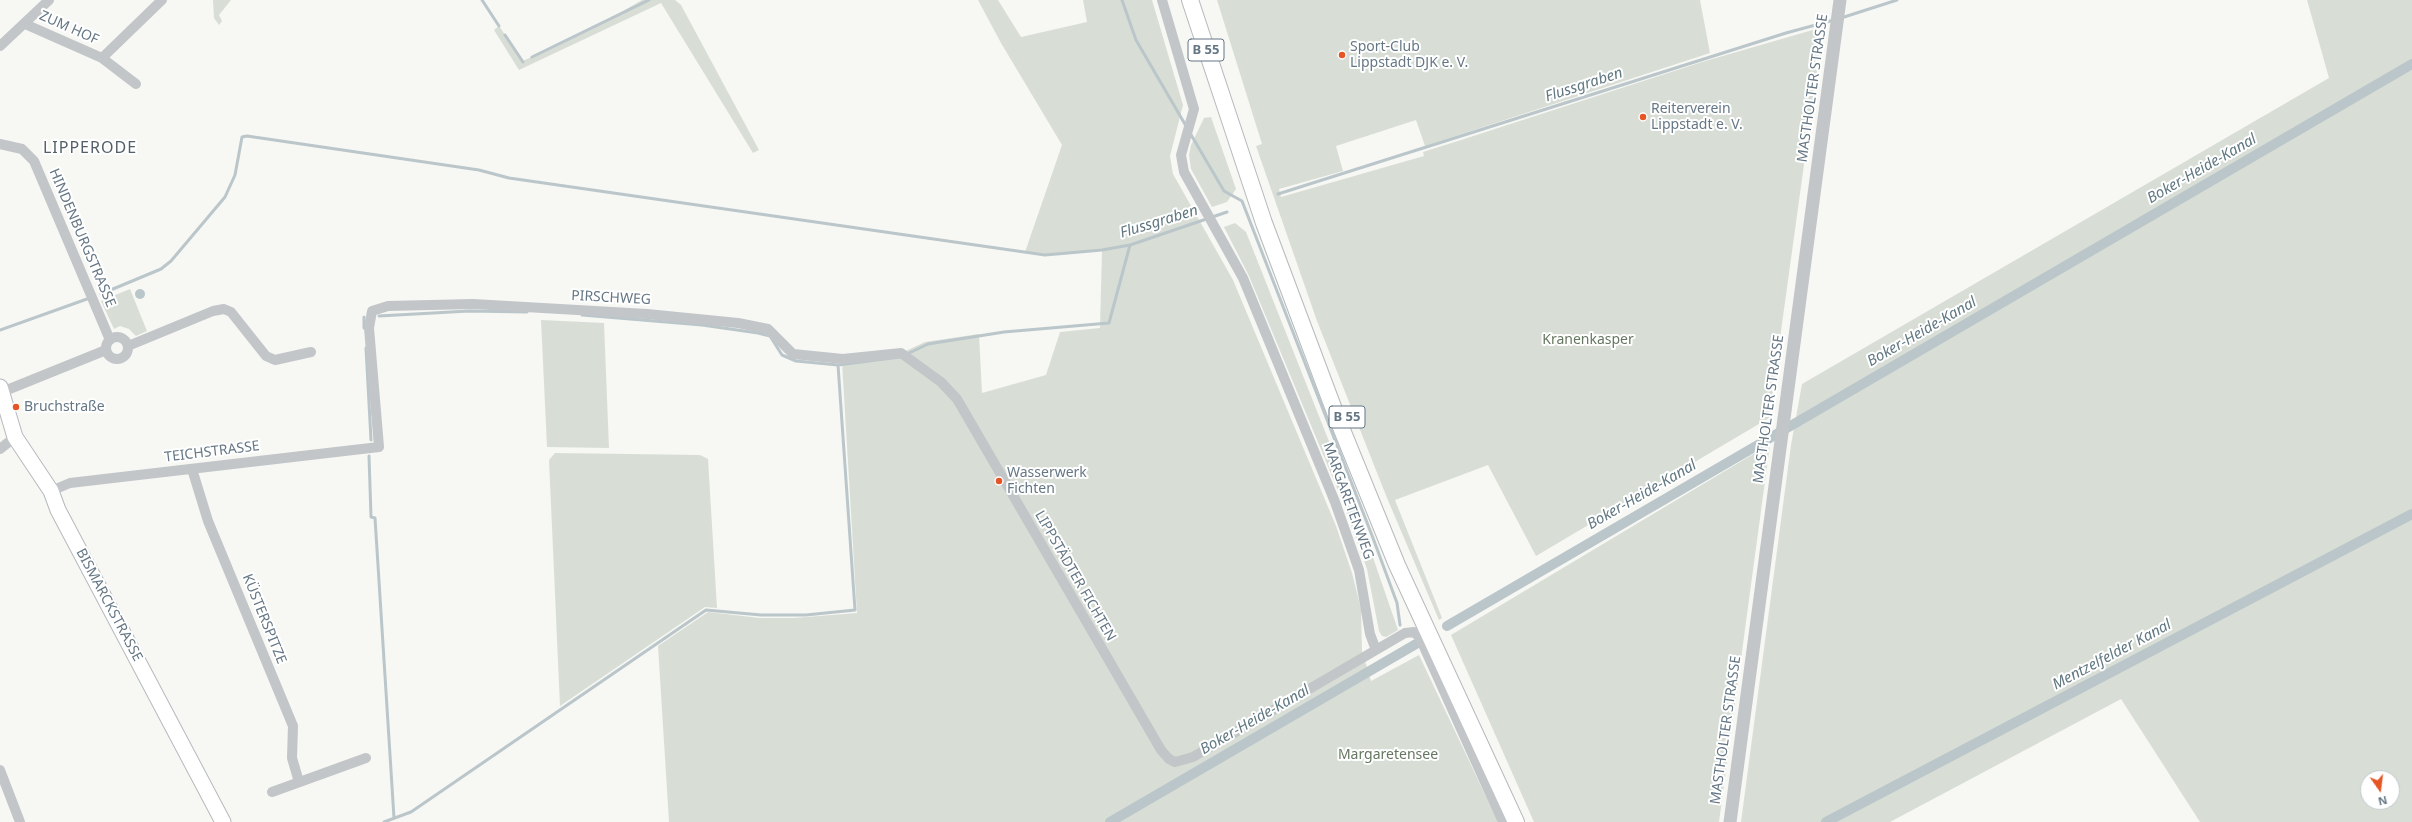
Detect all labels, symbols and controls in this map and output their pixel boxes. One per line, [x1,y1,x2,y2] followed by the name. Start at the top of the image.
[37,7,101,49] street label: ZUM HOF
[1794,13,1832,163] street label: MASTHOLTER STRASSE
[1188,39,1224,61] road number: B 55
[1350,39,1468,72] place label: Sport-Club Lippstadt DJK e. V.
[1337,50,1347,60] marker: Sport-Club Lippstadt DJK e. V.
[1543,64,1625,106] water label: Flussgraben
[1651,101,1743,134] place label: Reiterverein Lippstadt e. V.
[1638,112,1648,122] marker: Reiterverein Lippstadt e. V.
[2144,130,2260,208] water label: Boker-Heide-Kanal
[43,138,137,158] district label: LIPPERODE
[45,166,119,310] street label: HINDENBURGSTRASSE
[1118,202,1200,242] water label: Flussgraben
[571,288,651,308] street label: PIRSCHWEG
[1864,293,1980,371] water label: Boker-Heide-Kanal
[1542,332,1634,348] park label: Kranenkasper
[1750,334,1788,484] street label: MASTHOLTER STRASSE
[24,399,105,415] place label: Bruchstraße
[11,402,21,412] marker: Bruchstraße
[1329,406,1365,428] road number: B 55
[163,438,261,466] street label: TEICHSTRASSE
[1319,440,1377,562] street label: MARGARETENWEG
[1584,456,1700,534] water label: Boker-Heide-Kanal
[1007,465,1087,498] place label: Wasserwerk Fichten
[994,476,1004,486] marker: Wasserwerk Fichten
[1031,508,1119,644] street label: LIPPSTÄDTER FICHTEN
[72,546,146,664] street label: BISMARCKSTRASSE
[238,572,290,666] street label: KÜSTERSPITZE
[2050,616,2174,694] water label: Mentzelfelder Kanal
[1707,655,1745,805] street label: MASTHOLTER STRASSE
[1197,681,1313,759] water label: Boker-Heide-Kanal
[1338,747,1438,763] park label: Margaretensee
[2360,770,2400,810] north arrow
[2377,793,2389,810] text: N

